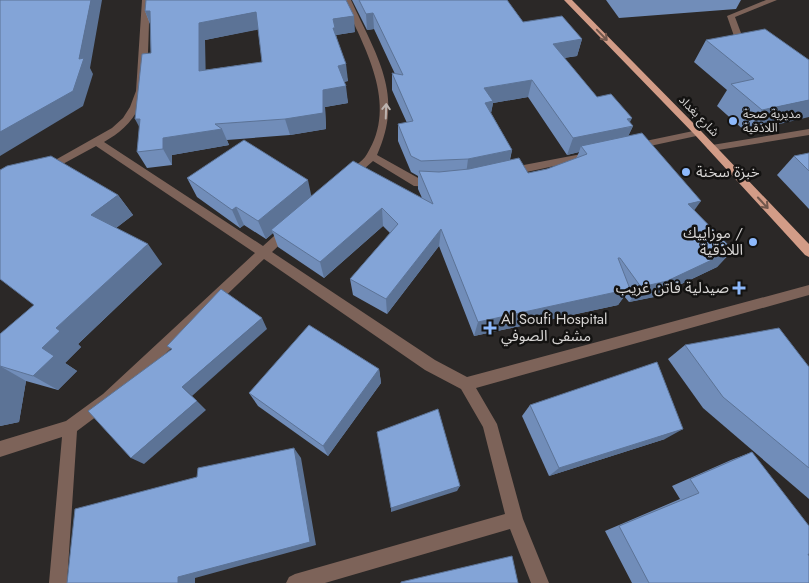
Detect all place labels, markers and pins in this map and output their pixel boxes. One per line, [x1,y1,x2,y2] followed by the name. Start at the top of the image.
[743,105,801,137] place label: مديرية صحة اللاذقية
[727,115,739,127] marker: مديرية صحة اللاذقية
[696,161,760,183] place label: خبزة سخنة
[680,166,692,178] marker: خبزة سخنة
[683,222,743,261] place label: موزاييك / اللاذقية
[747,236,759,248] marker: موزاييك / اللاذقية
[616,277,729,299] place label: صيدلية فاتن غريب
[733,282,745,294] marker: صيدلية فاتن غريب
[501,308,608,347] place label: Al Soufi Hospital مشفى الصوفي
[483,321,497,335] marker: Al Soufi Hospital مشفى الصوفي

